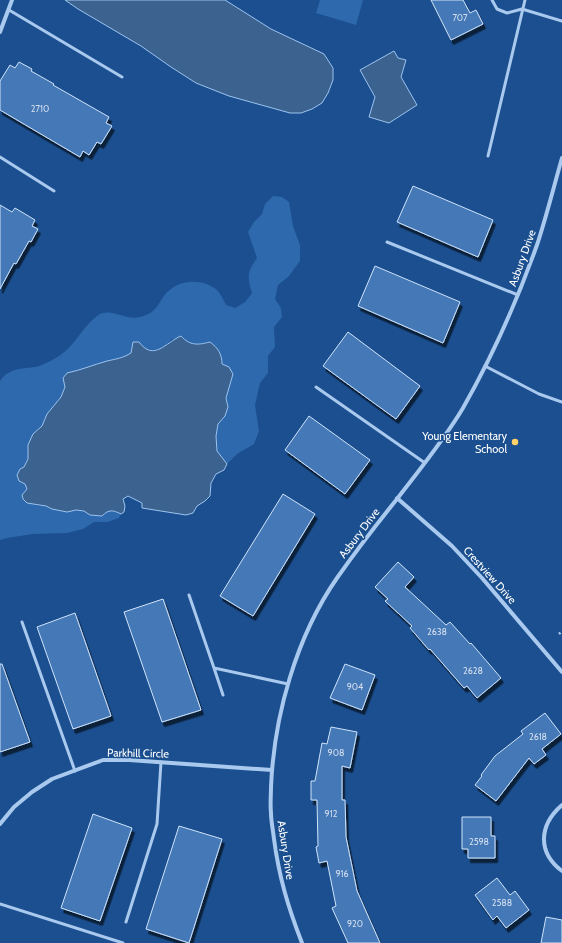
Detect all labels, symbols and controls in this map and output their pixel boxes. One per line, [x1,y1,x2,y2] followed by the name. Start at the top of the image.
[452,12,468,23] house number: 707
[31,103,49,114] house number: 2710
[505,227,539,288] street label: Asbury Drive
[421,429,507,456] place label: Young Elementary School
[510,437,520,447] marker: Young Elementary School
[336,505,383,561] street label: Asbury Drive
[461,543,520,607] street label: Crestview Drive
[427,626,447,637] house number: 2638
[463,665,483,676] house number: 2628
[347,681,363,692] house number: 904
[529,731,547,742] house number: 2618
[107,745,169,761] street label: Parkhill Circle
[328,747,344,758] house number: 908
[325,808,338,819] house number: 912
[274,820,298,881] street label: Asbury Drive
[469,836,489,847] house number: 2598
[335,868,349,879] house number: 916
[492,897,512,908] house number: 2588
[347,918,363,929] house number: 920

